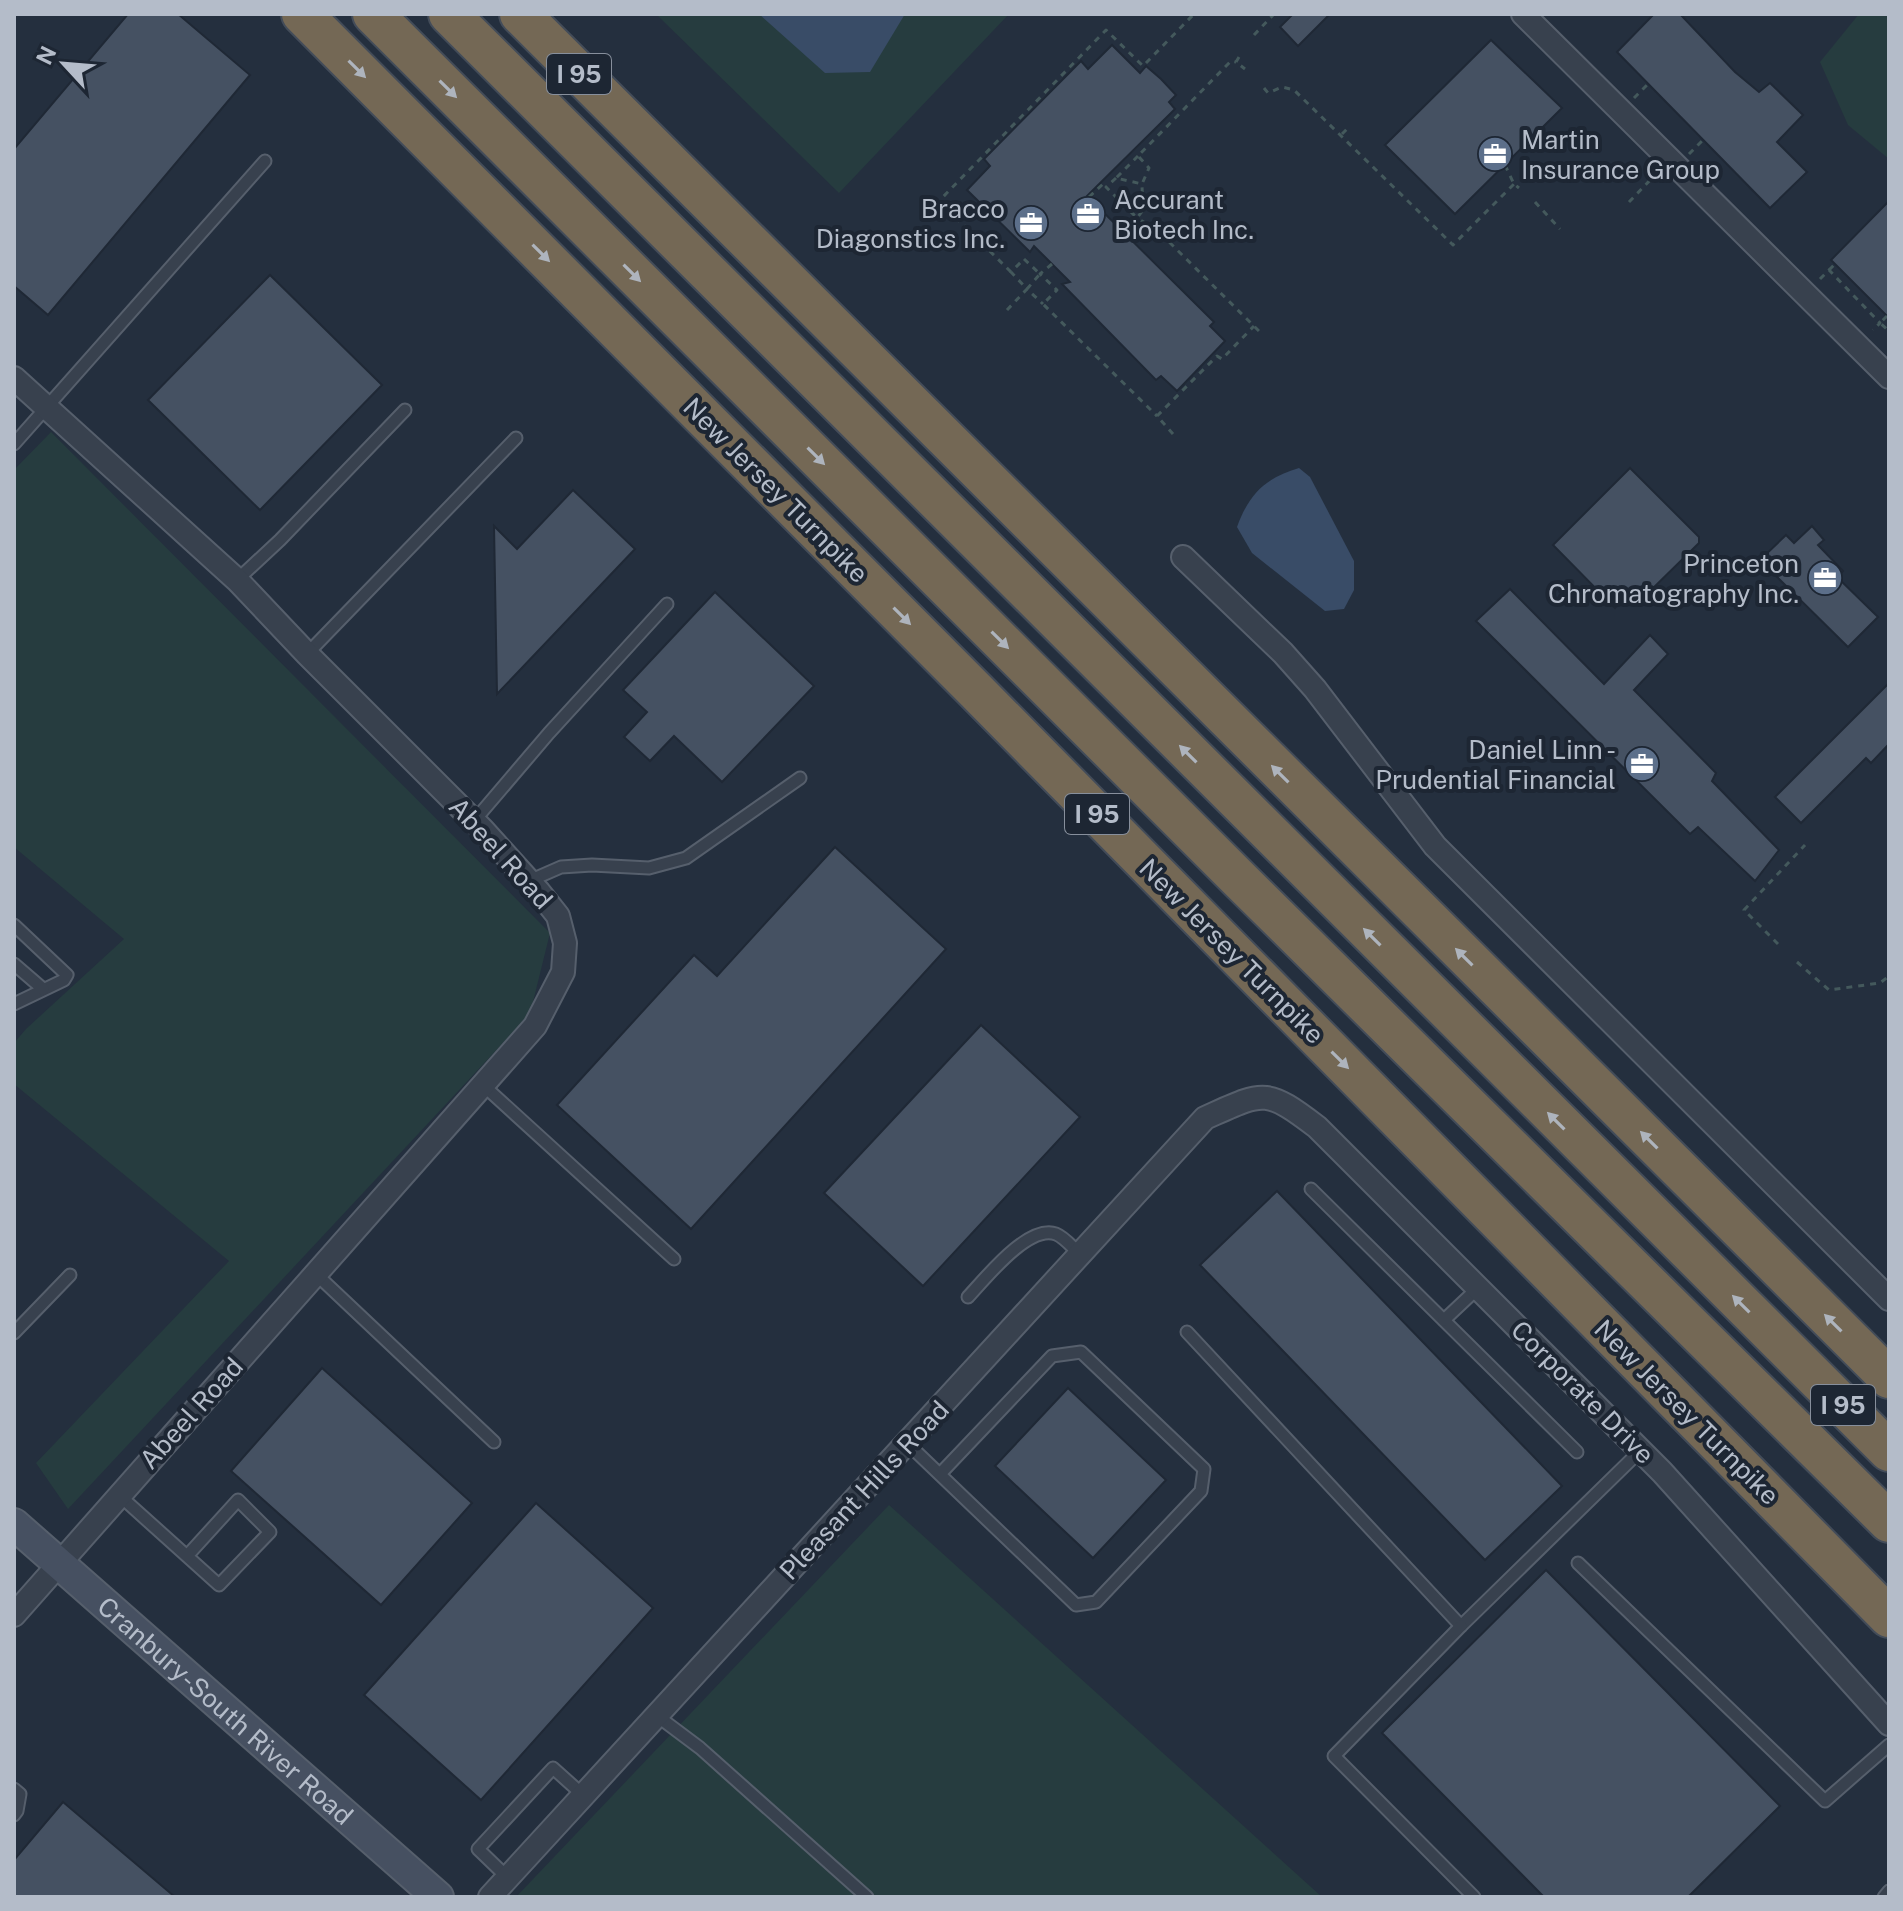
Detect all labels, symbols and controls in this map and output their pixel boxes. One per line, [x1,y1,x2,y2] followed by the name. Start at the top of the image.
[24,24,104,104] north arrow
[31,42,61,69] text: N
[547,54,611,94] road number: I 95
[347,59,366,78] one-way arrow
[438,79,457,98] one-way arrow
[1521,124,1720,185] place label: Martin Insurance Group
[1476,135,1514,173] office icon: Martin Insurance Group
[1114,184,1254,245] place label: Accurant Biotech Inc.
[816,193,1005,254] place label: Bracco Diagonstics Inc.
[1069,195,1107,233] office icon: Accurant Biotech Inc.
[1012,204,1050,242] office icon: Bracco Diagonstics Inc.
[531,243,550,262] one-way arrow
[622,263,641,281] one-way arrow
[677,391,875,589] street label: New Jersey Turnpike
[806,446,825,465] one-way arrow
[1548,548,1799,609] place label: Princeton Chromatography Inc.
[1806,559,1844,597] office icon: Princeton Chromatography Inc.
[892,606,911,625] one-way arrow
[990,630,1009,649] one-way arrow
[1375,734,1616,795] place label: Daniel Linn - Prudential Financial
[1179,745,1198,764] one-way arrow
[1623,745,1661,783] office icon: Daniel Linn - Prudential Financial
[1271,765,1290,783] one-way arrow
[443,791,559,915] street label: Abeel Road
[1065,794,1129,834] road number: I 95
[1133,852,1331,1050] street label: New Jersey Turnpike
[1363,928,1382,947] one-way arrow
[1455,948,1474,967] one-way arrow
[1330,1050,1349,1069] one-way arrow
[1548,1112,1566,1131] one-way arrow
[1639,1131,1658,1150] one-way arrow
[1732,1295,1751,1314] one-way arrow
[1588,1313,1786,1511] street label: New Jersey Turnpike
[1505,1314,1661,1470] street label: Corporate Drive
[1825,1314,1843,1333] one-way arrow
[133,1351,249,1475] street label: Abeel Road
[1811,1385,1875,1425] road number: I 95
[773,1394,955,1586] street label: Pleasant Hills Road
[92,1590,360,1831] street label: Cranbury-South River Road

